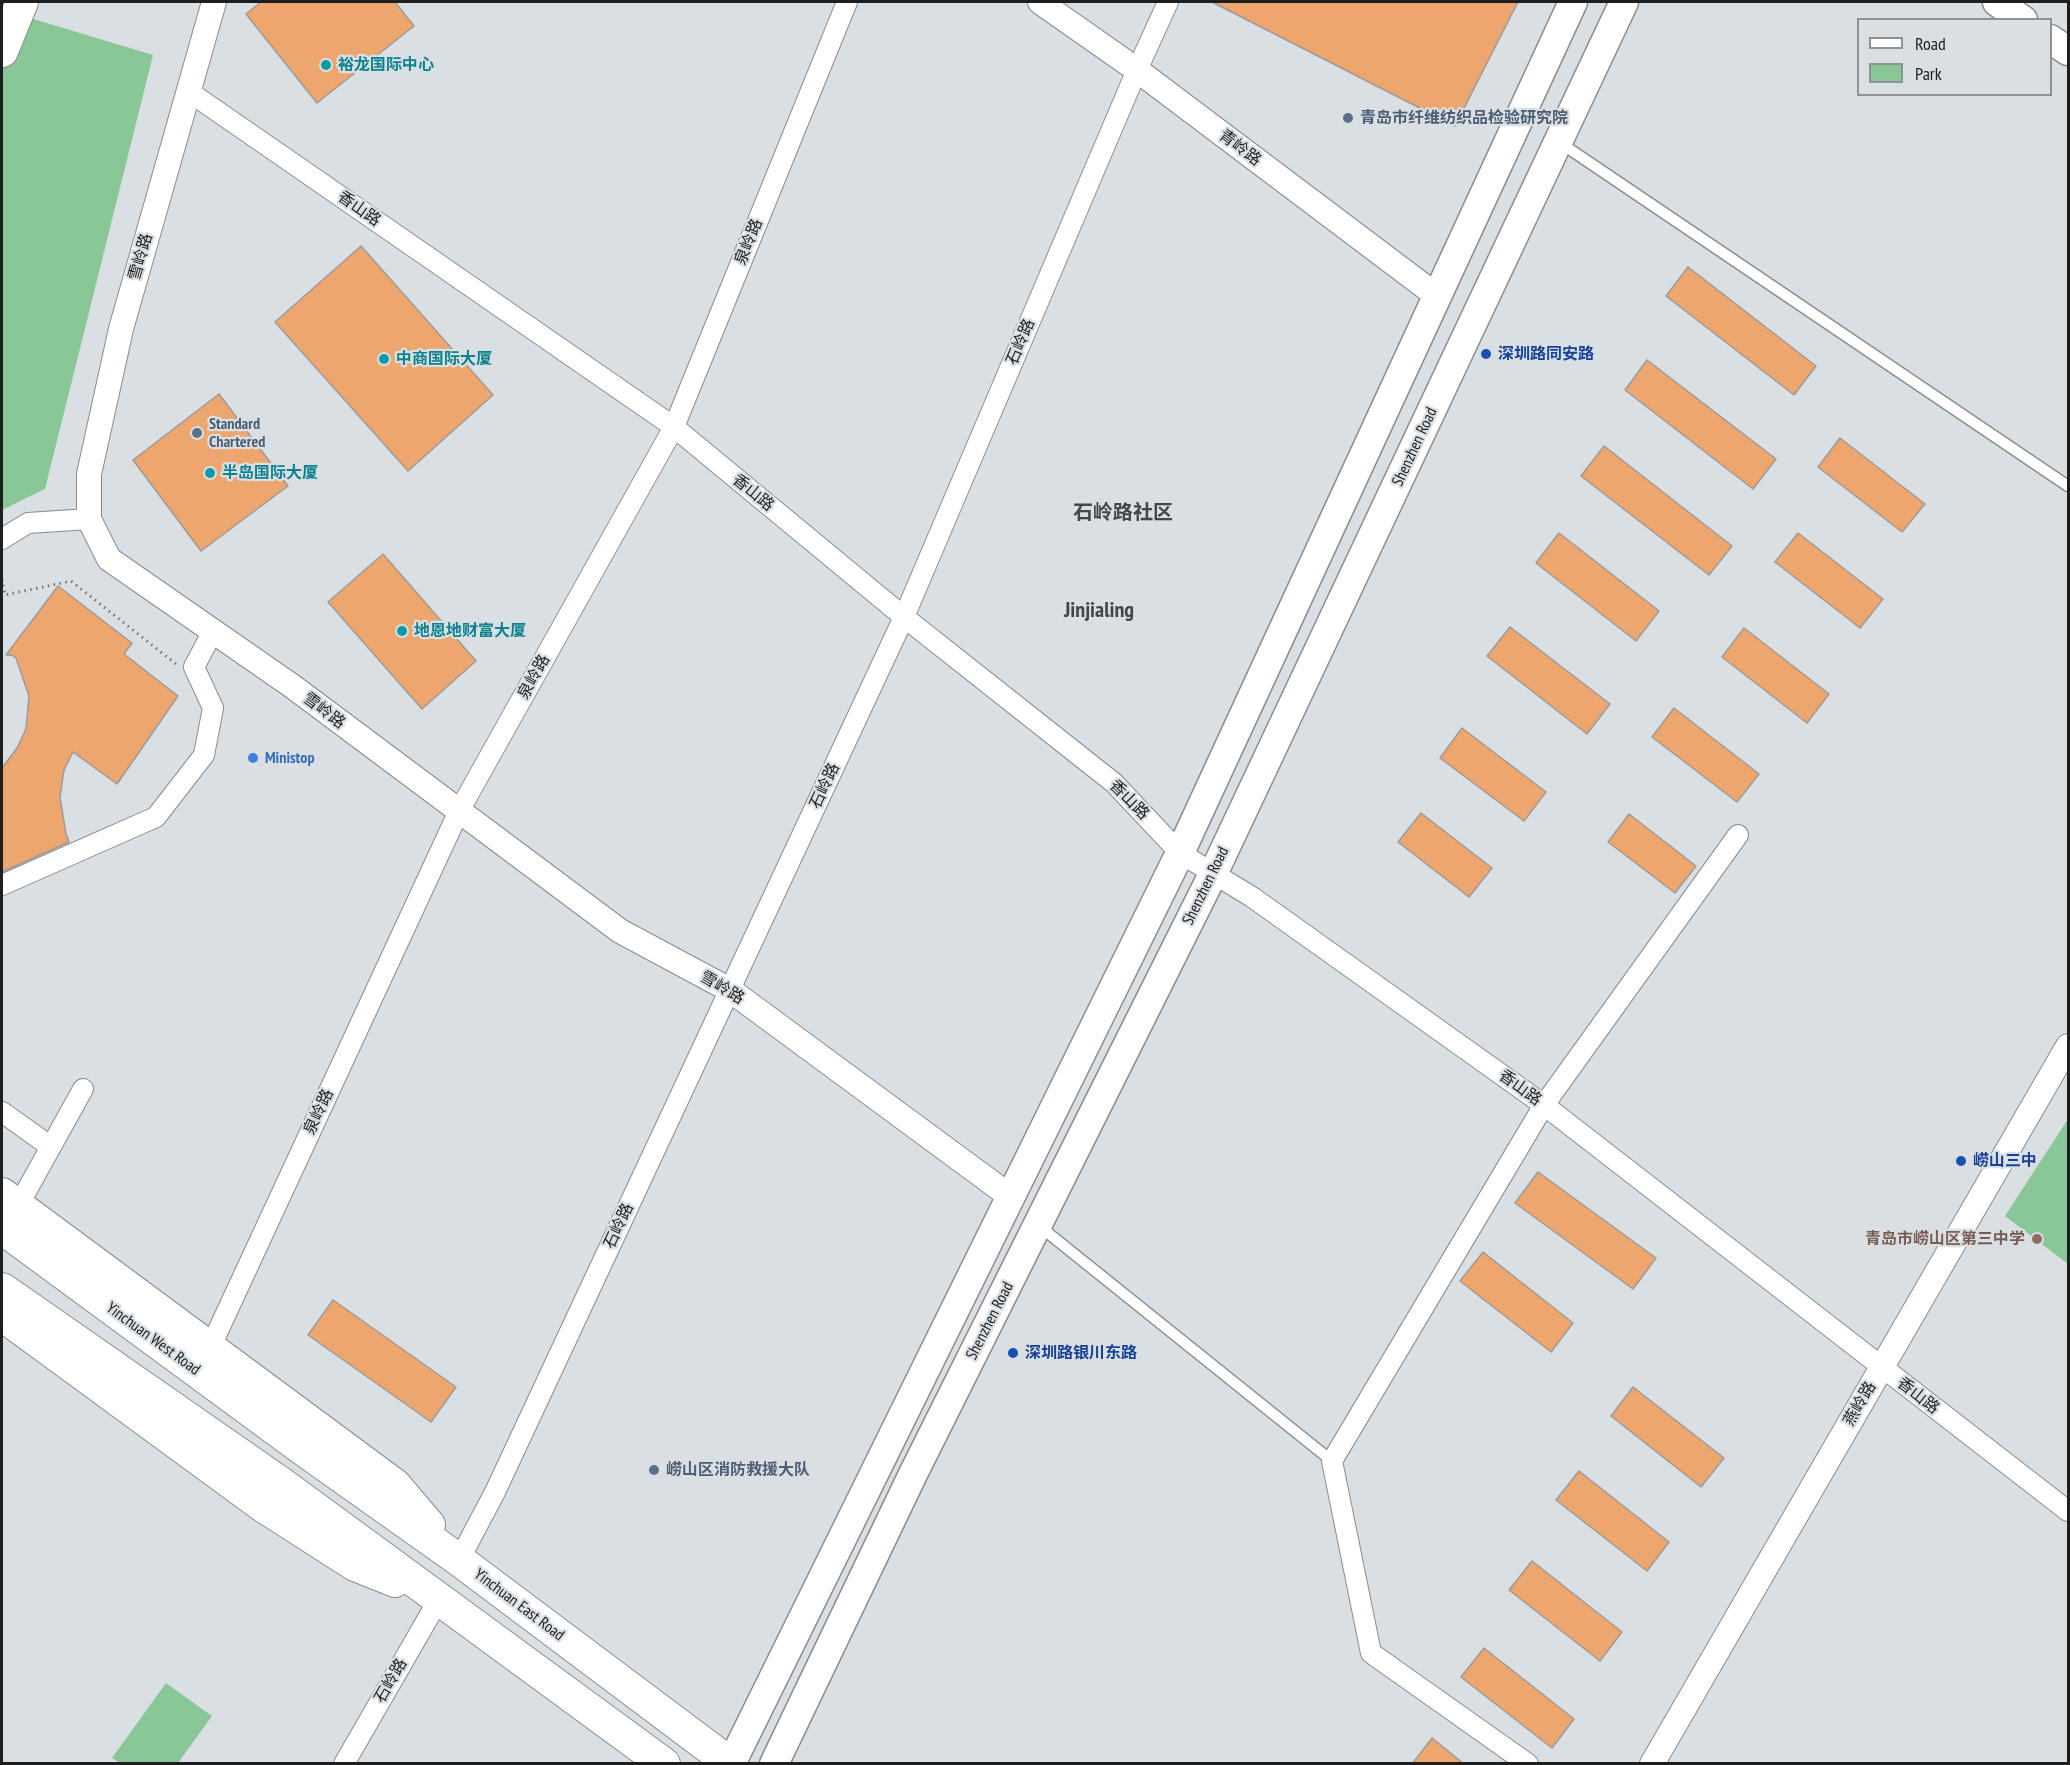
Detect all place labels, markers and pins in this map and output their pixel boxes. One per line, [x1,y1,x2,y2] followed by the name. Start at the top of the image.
[338,55,434,75] place label: 裕龙国际中心
[319,58,333,72] marker: 裕龙国际中心
[1360,108,1568,128] place label: 青岛市纤维纺织品检验研究院
[1341,111,1355,125] marker: 青岛市纤维纺织品检验研究院
[1498,344,1594,364] place label: 深圳路同安路
[1479,347,1493,361] marker: 深圳路同安路
[396,349,492,369] place label: 中商国际大厦
[377,352,391,366] marker: 中商国际大厦
[209,414,265,452] place label: Standard Chartered
[190,426,204,440] marker: Standard Chartered
[222,463,318,483] place label: 半岛国际大厦
[203,466,217,480] marker: 半岛国际大厦
[414,621,526,641] place label: 地恩地财富大厦
[395,624,409,638] marker: 地恩地财富大厦
[265,748,315,768] place label: Ministop
[246,751,260,765] marker: Ministop
[1973,1151,2037,1171] place label: 崂山三中
[1954,1154,1968,1168] marker: 崂山三中
[1865,1229,2025,1249] place label: 青岛市崂山区第三中学
[2030,1232,2044,1246] marker: 青岛市崂山区第三中学
[1025,1343,1137,1363] place label: 深圳路银川东路
[1006,1346,1020,1360] marker: 深圳路银川东路
[666,1460,810,1480] place label: 崂山区消防救援大队
[647,1463,661,1477] marker: 崂山区消防救援大队

